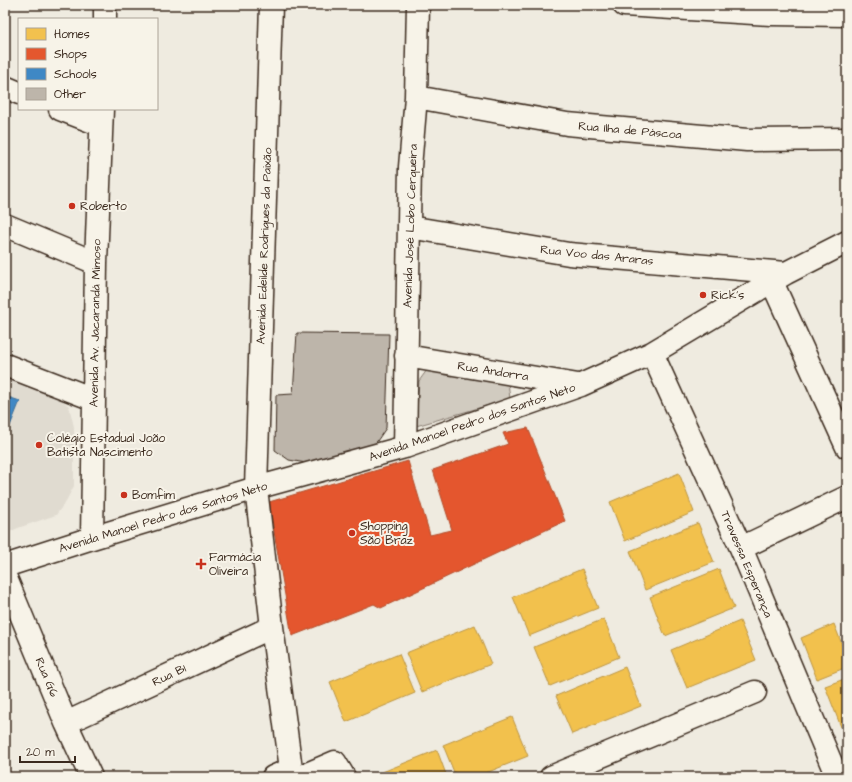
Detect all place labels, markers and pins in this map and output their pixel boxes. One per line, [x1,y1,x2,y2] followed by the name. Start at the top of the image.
[80,198,127,215] place label: Roberto
[67,201,77,211] marker: Roberto
[711,287,744,304] place label: Rick's
[698,290,708,300] marker: Rick's
[47,430,166,461] place label: Colégio Estadual João Batista Nascimento
[34,440,44,450] marker: Colégio Estadual João Batista Nascimento
[132,487,176,504] place label: Bomfim
[119,490,129,500] marker: Bomfim
[360,518,413,549] place label: Shopping São Braz
[347,528,357,538] marker: Shopping São Braz
[209,549,261,580] place label: Farmácia Oliveira
[196,559,206,569] marker: Farmácia Oliveira

